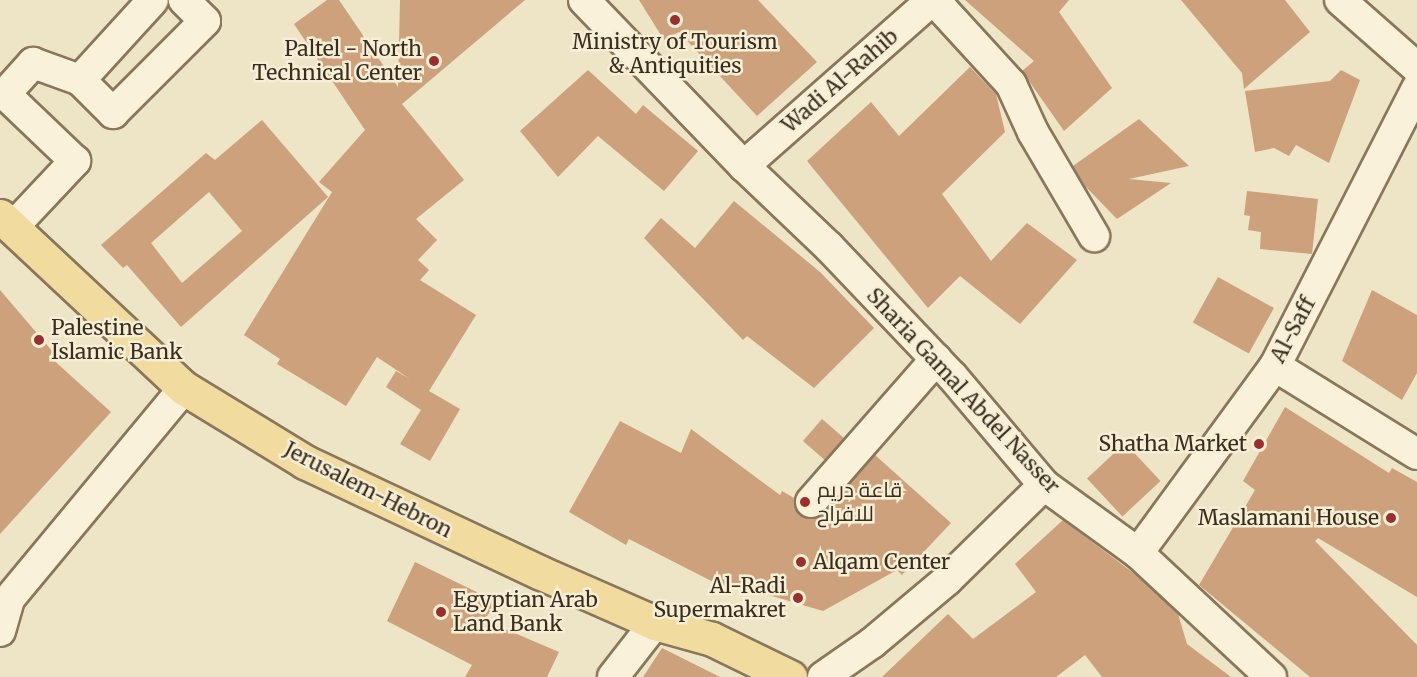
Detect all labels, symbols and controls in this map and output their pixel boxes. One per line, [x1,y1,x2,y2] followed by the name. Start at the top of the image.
[668,13,682,27] marker: Ministry of Tourism & Antiquities
[777,24,903,138] street label: Wadi Al-Rahib
[572,29,778,79] place label: Ministry of Tourism & Antiquities
[252,36,422,86] place label: Paltel - North Technical Center
[427,54,441,68] marker: Paltel - North Technical Center
[861,283,1065,499] street label: Sharia Gamal Abdel Nasser
[1265,293,1321,367] street label: Al-Saff
[51,315,182,365] place label: Palestine Islamic Bank
[32,333,46,347] marker: Palestine Islamic Bank
[1099,431,1247,457] place label: Shatha Market
[280,437,456,543] street label: Jerusalem-Hebron
[1252,437,1266,451] marker: Shatha Market
[817,477,902,527] place label: قاعة دريم للافراح
[798,495,812,509] marker: قاعة دريم للافراح
[1198,505,1379,531] place label: Maslamani House
[1384,511,1398,525] marker: Maslamani House
[813,549,950,575] place label: Alqam Center
[794,555,808,569] marker: Alqam Center
[653,573,786,623] place label: Al-Radi Supermakret
[453,587,598,637] place label: Egyptian Arab Land Bank
[791,591,805,605] marker: Al-Radi Supermakret
[434,605,448,619] marker: Egyptian Arab Land Bank

